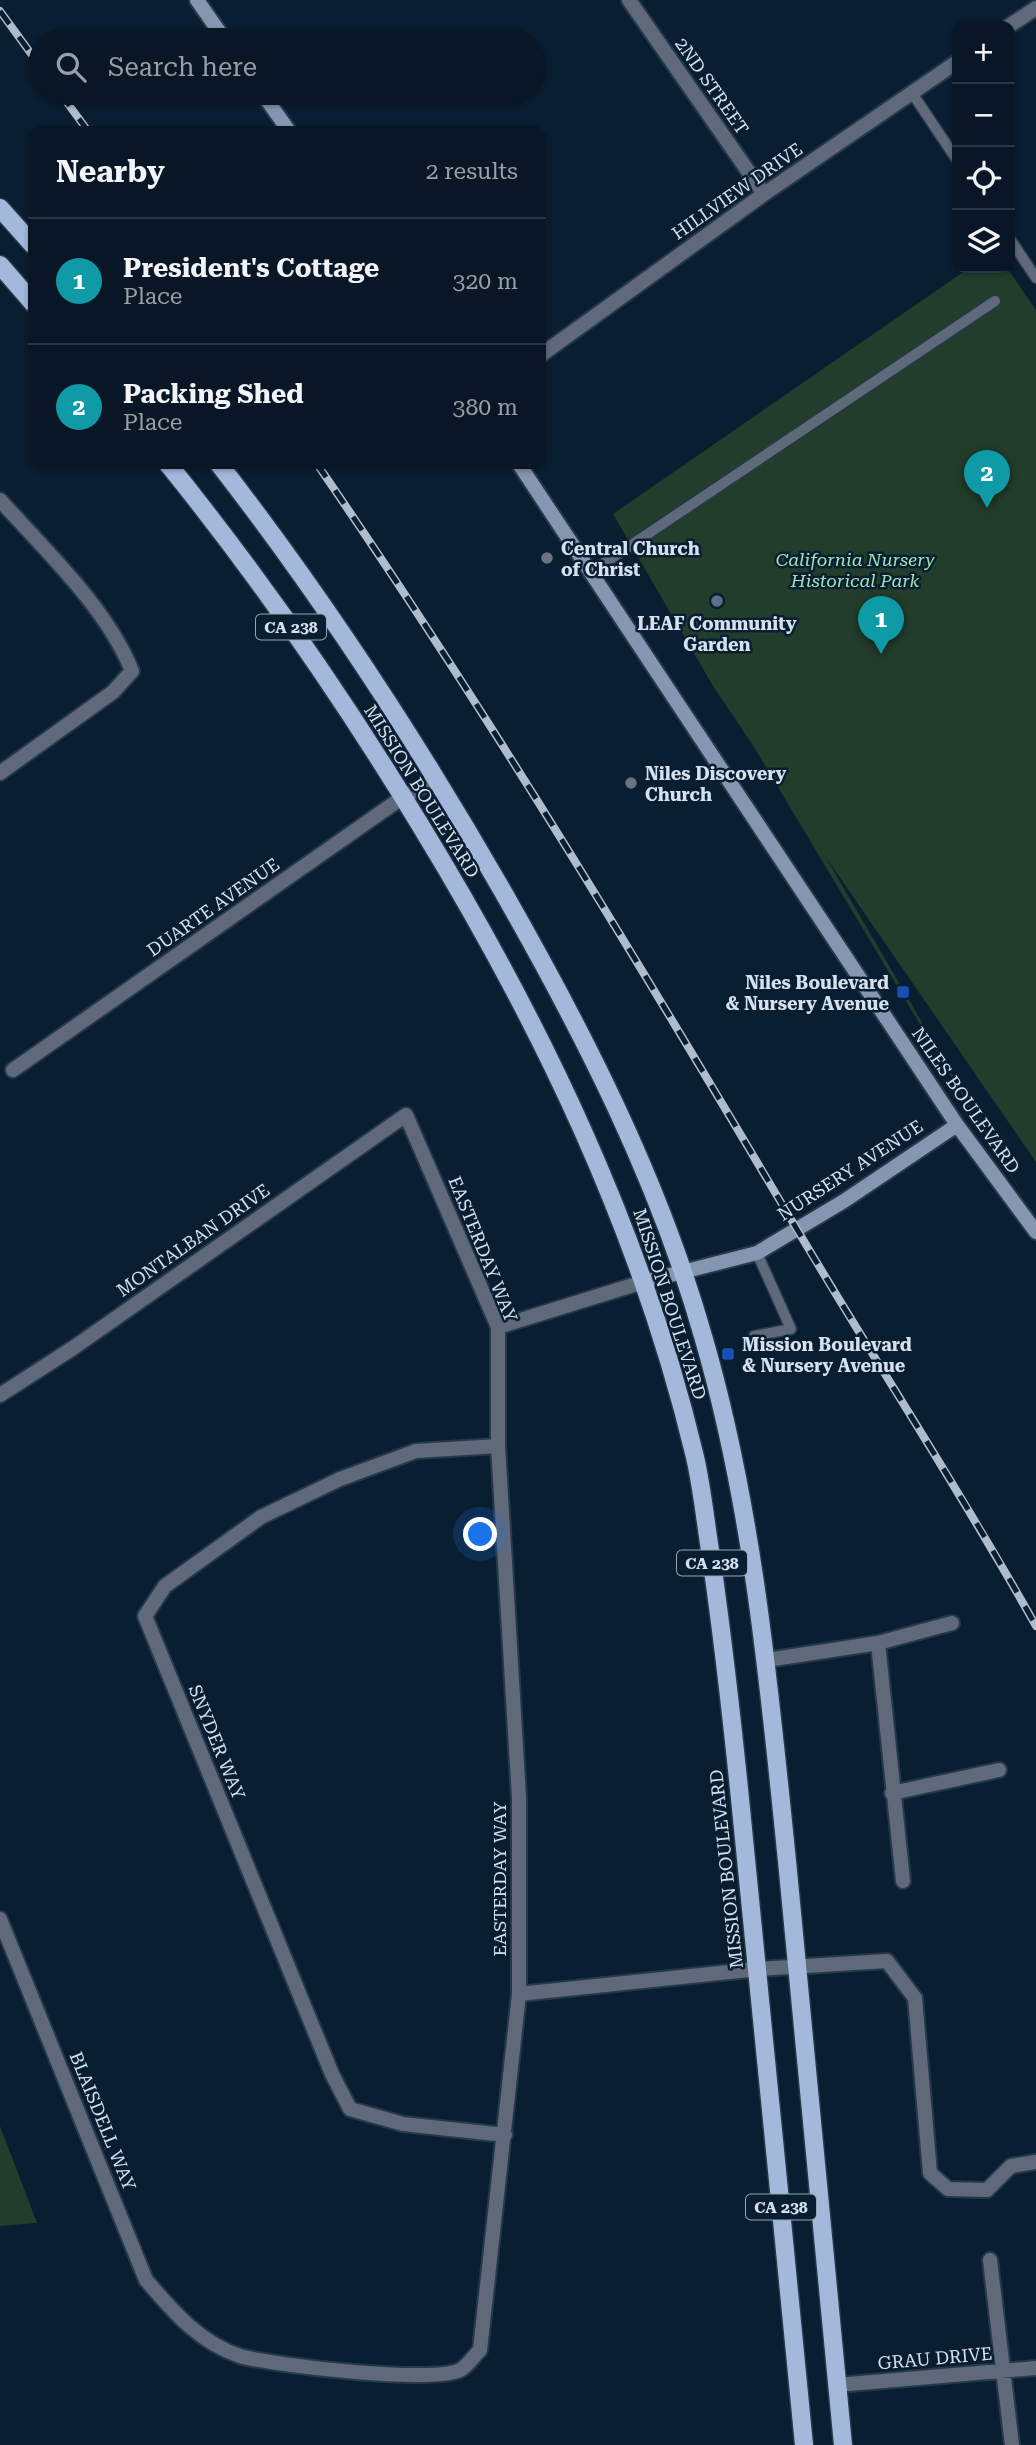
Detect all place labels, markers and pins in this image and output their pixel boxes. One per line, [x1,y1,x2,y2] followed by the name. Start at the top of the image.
[964,450,1010,508] pin: 2
[561,538,700,580] place label: Central Church of Christ
[539,550,555,566] marker: Central Church of Christ
[709,593,725,609] marker: LEAF Community Garden
[858,596,904,654] pin: 1
[637,613,797,655] place label: LEAF Community Garden
[645,763,787,805] place label: Niles Discovery Church
[623,775,639,791] marker: Niles Discovery Church
[726,972,889,1014] place label: Niles Boulevard & Nursery Avenue
[895,984,911,1000] marker: Niles Boulevard & Nursery Avenue
[742,1334,912,1376] place label: Mission Boulevard & Nursery Avenue
[720,1346,736,1362] marker: Mission Boulevard & Nursery Avenue

